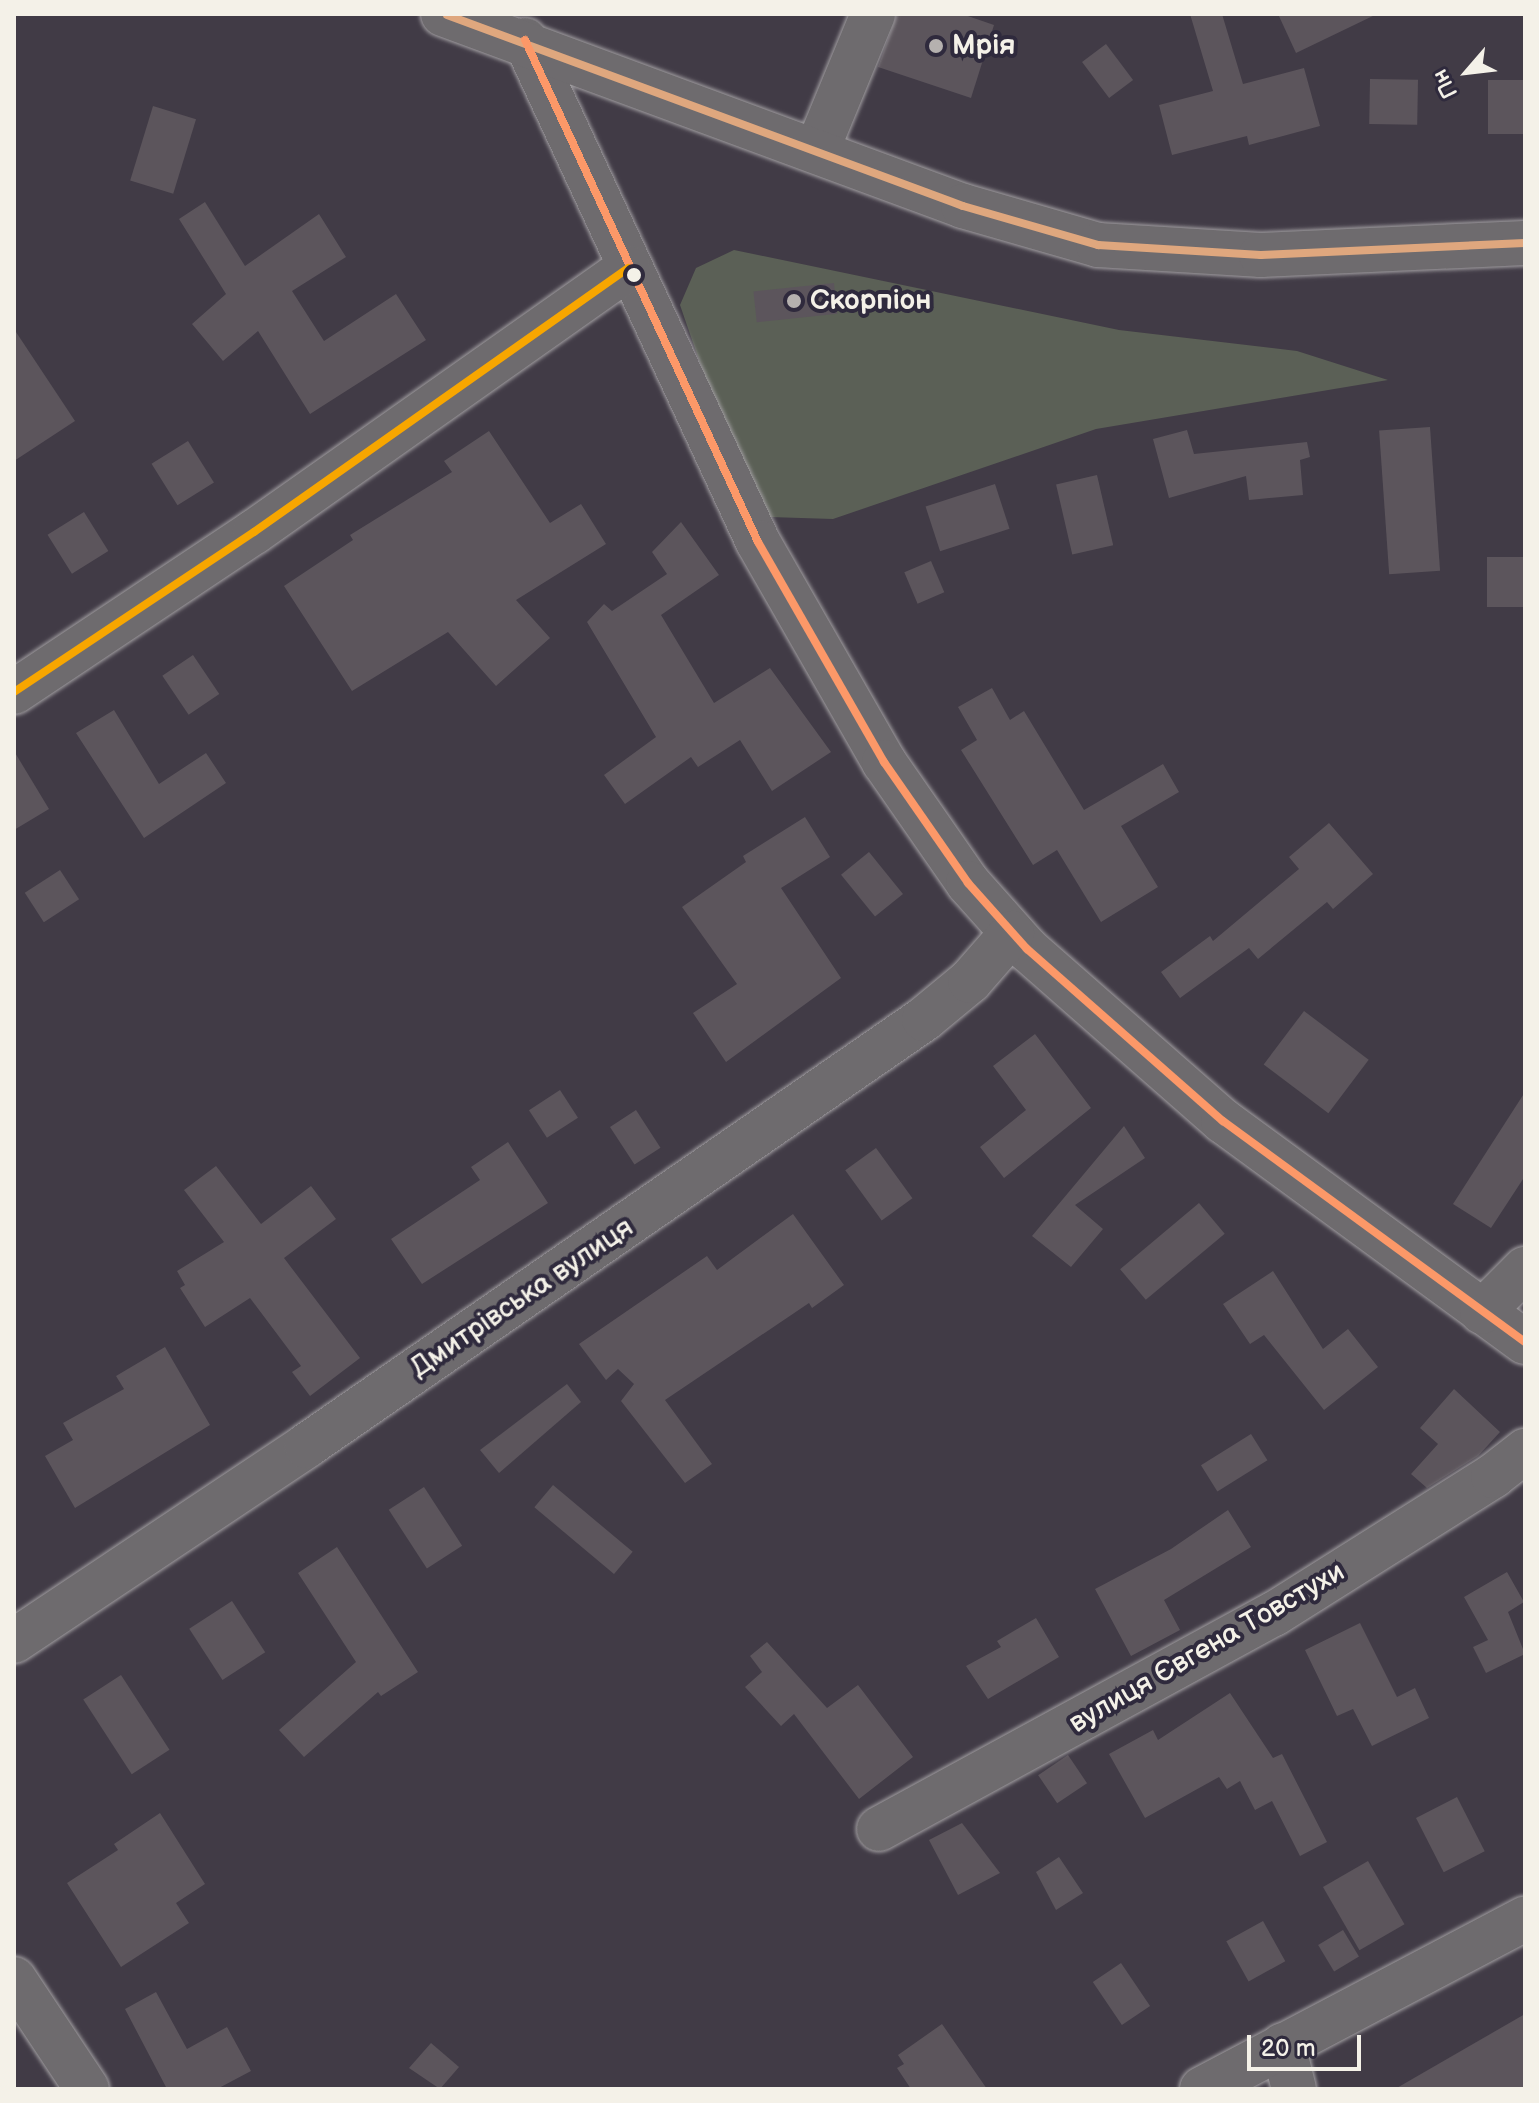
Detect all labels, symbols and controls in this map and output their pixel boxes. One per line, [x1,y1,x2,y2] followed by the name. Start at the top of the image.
[952,29,1015,63] place label: Мрія
[1427,32,1507,112] north arrow
[927,37,945,55] marker: Мрія
[1427,64,1464,103] text: Пн
[626,267,642,283] unlabelled marker
[810,284,931,318] place label: Скорпіон
[785,292,803,310] marker: Скорпіон
[404,1211,640,1385] street label: Дмитрівська вулиця
[1063,1555,1351,1741] street label: вулиця Євгена Товстухи
[1251,2019,1365,2069] scale bar
[1261,2034,1316,2063] text: 20 m

